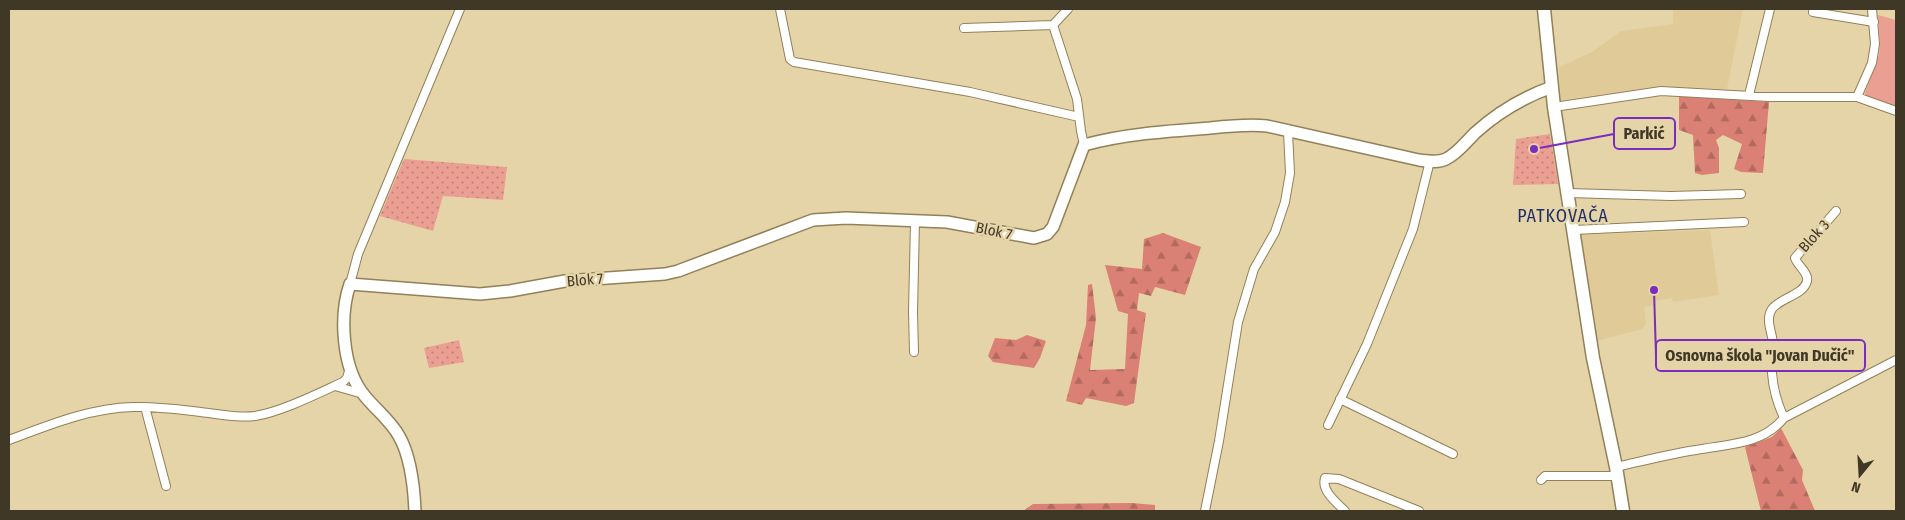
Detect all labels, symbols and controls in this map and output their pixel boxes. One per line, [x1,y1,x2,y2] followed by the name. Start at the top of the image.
[1614,118,1675,149] callout: Parkić
[1623,124,1665,143] text: Parkić
[1517,205,1609,227] district label: PATKOVAČA
[1795,216,1833,256] street label: Blok 3
[974,218,1014,244] street label: Blok 7
[566,269,604,291] street label: Blok 7
[1656,340,1865,371] callout: Osnovna škola "Jovan Dučić"
[1665,346,1855,365] text: Osnovna škola "Jovan Dučić"
[1835,450,1885,500] north arrow
[1850,478,1863,496] text: N

